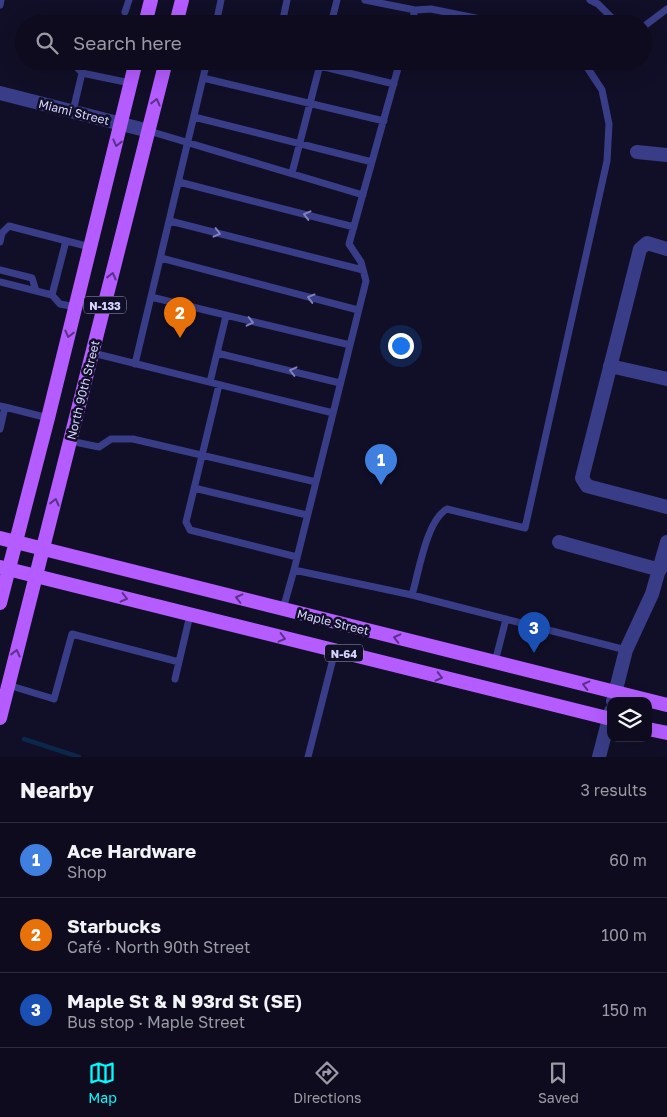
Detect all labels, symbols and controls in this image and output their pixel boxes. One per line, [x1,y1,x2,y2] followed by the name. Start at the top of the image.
[15,15,652,70] search box
[33,29,61,57] icon: search
[73,31,182,54] text: Search here
[37,96,111,128] street label: Miami Street
[150,97,161,106] one-way arrow
[112,138,123,147] one-way arrow
[302,210,311,221] one-way arrow
[213,227,221,238] one-way arrow
[106,272,117,281] one-way arrow
[307,293,316,304] one-way arrow
[84,296,126,314] road number: N-133
[164,297,196,338] pin: 2
[245,316,254,327] one-way arrow
[64,330,75,339] one-way arrow
[388,333,414,359] your location
[63,339,103,441] street label: North 90th Street
[288,366,297,377] one-way arrow
[365,444,397,485] pin: 1
[49,497,60,506] one-way arrow
[119,593,127,603] one-way arrow
[235,593,244,604] one-way arrow
[295,606,371,638] street label: Maple Street
[518,612,550,653] pin: 3
[277,632,286,643] one-way arrow
[393,633,402,644] one-way arrow
[325,644,363,661] road number: N-64
[10,649,21,658] one-way arrow
[435,671,444,682] one-way arrow
[581,680,590,691] one-way arrow
[607,697,652,742] map controls
[607,697,652,742] button: layers
[20,777,94,803] text: Nearby
[580,780,647,800] text: 3 results
[67,839,196,862] text: Ace Hardware
[32,850,40,870] text: 1
[609,850,647,870] text: 60 m
[67,862,107,882] text: Shop
[67,914,161,937] text: Starbucks
[31,925,41,945] text: 2
[601,925,647,945] text: 100 m
[67,937,250,957] text: Café · North 90th Street
[67,989,302,1012] text: Maple St & N 93rd St (SE)
[31,1000,41,1020] text: 3
[602,1000,647,1020] text: 150 m
[67,1012,245,1032] text: Bus stop · Maple Street
[88,1059,117,1106] tab: Map
[293,1059,362,1106] tab: Directions
[538,1059,579,1106] tab: Saved

